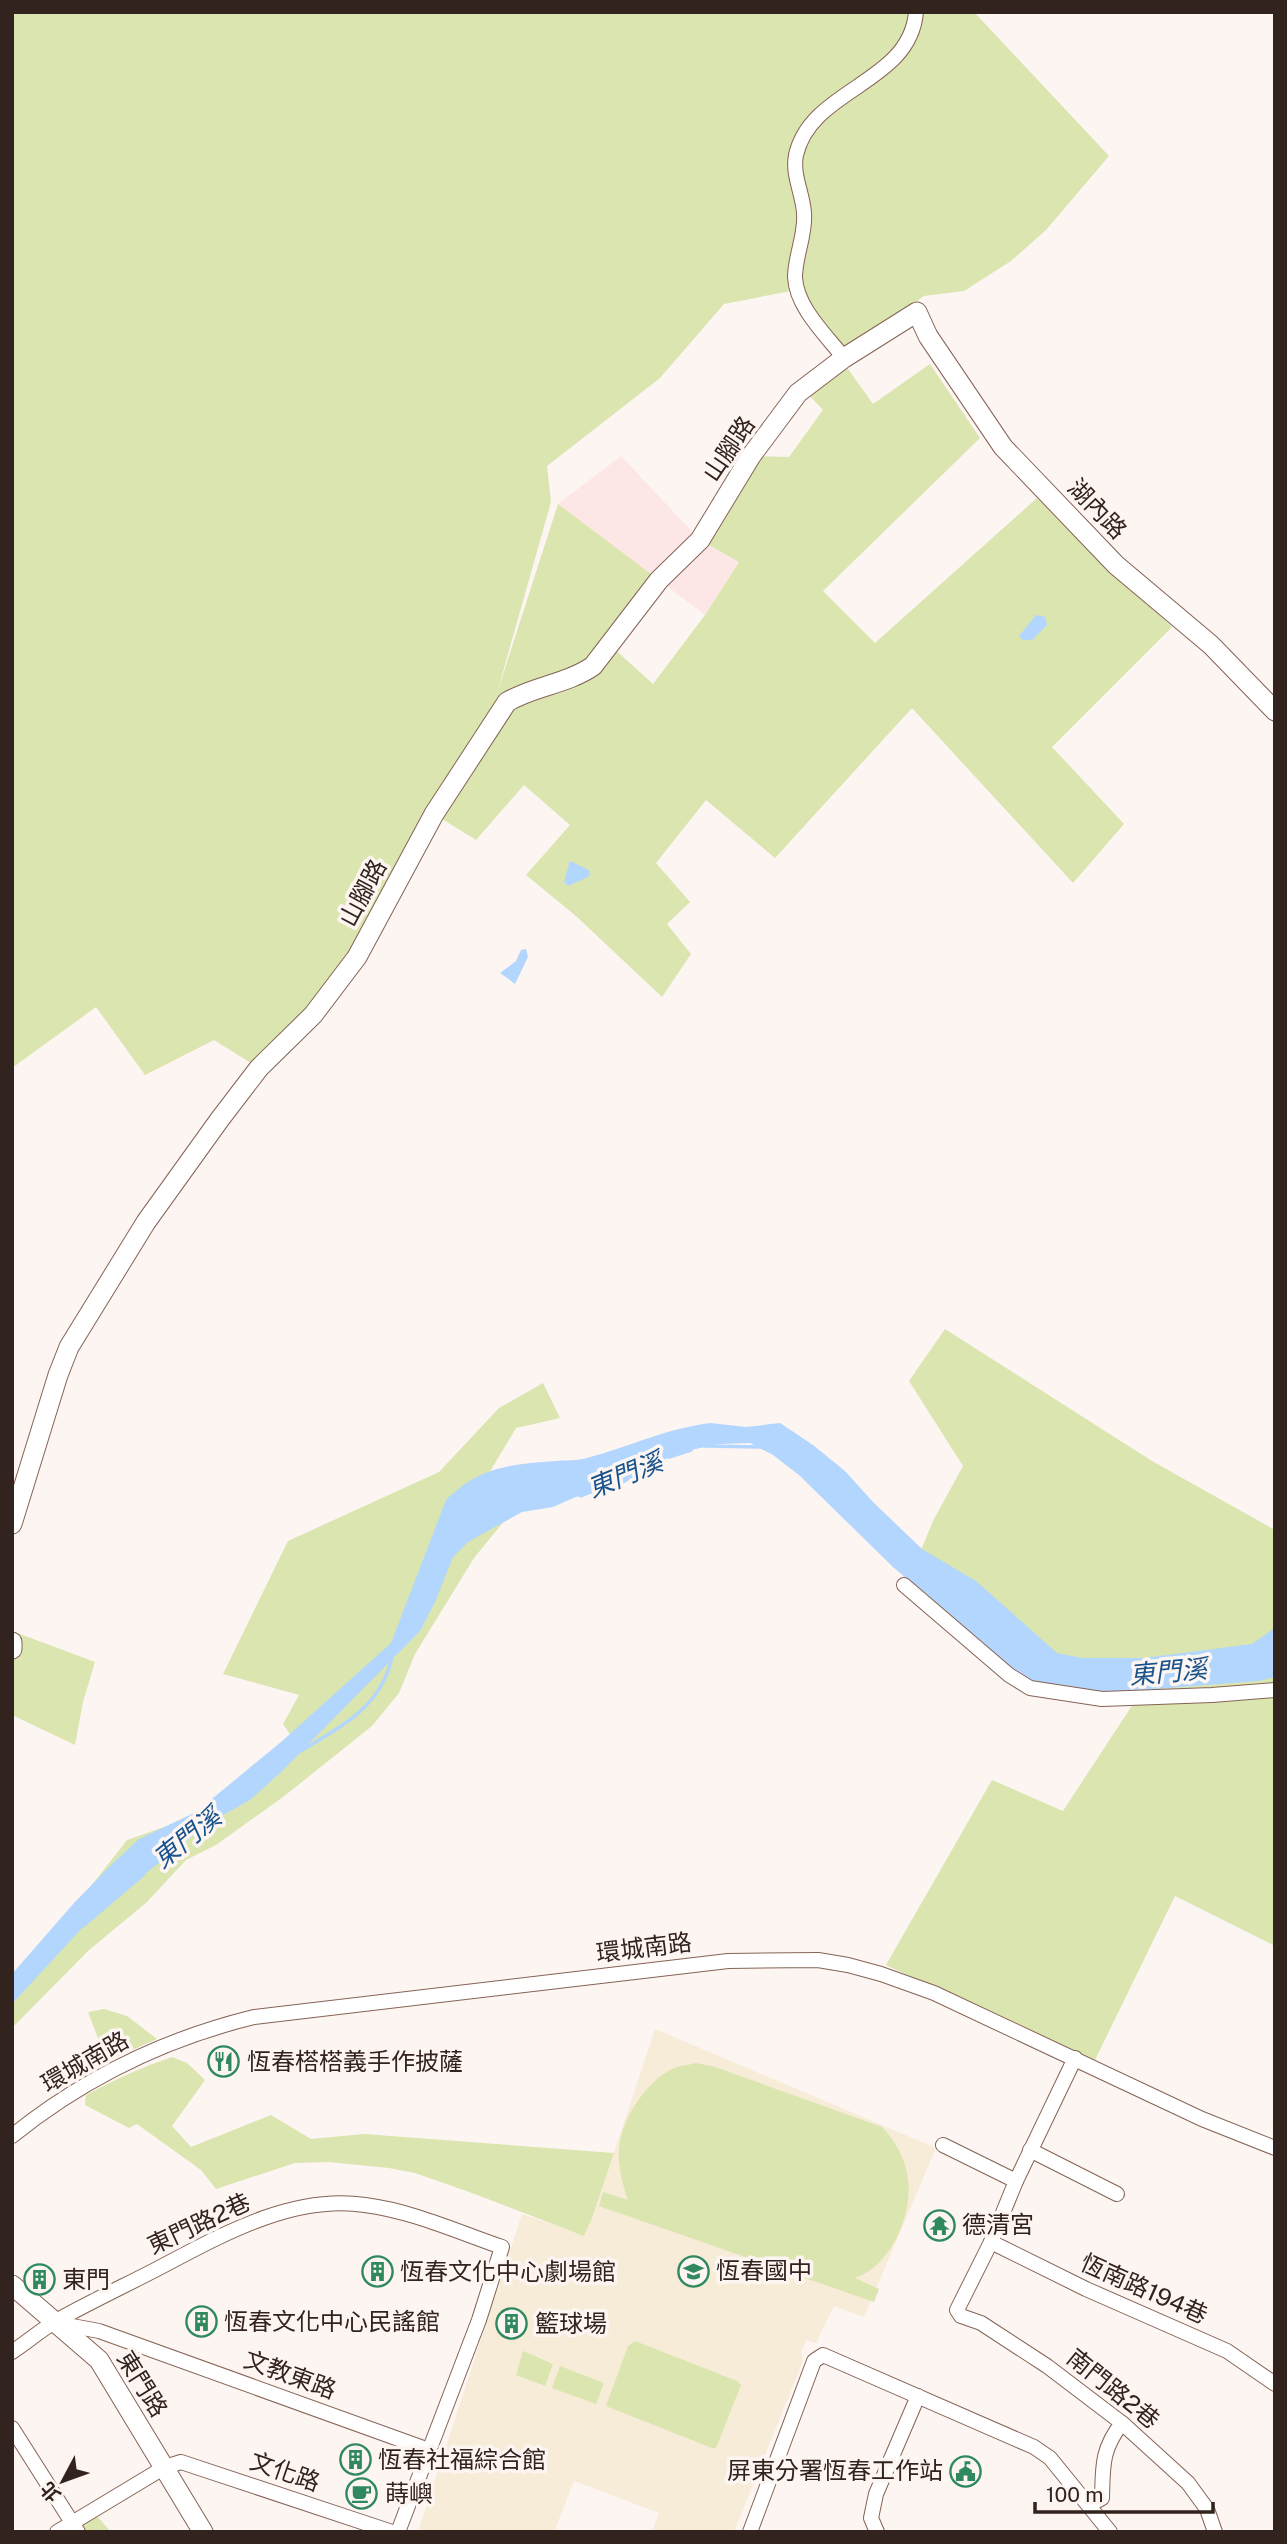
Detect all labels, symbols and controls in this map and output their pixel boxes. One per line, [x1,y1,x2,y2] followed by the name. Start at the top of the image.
[696,411,760,486] street label: 山腳路
[1063,473,1133,544] street label: 湖內路
[333,854,391,931] street label: 山腳路
[583,1444,670,1504] water label: 東門溪
[1128,1652,1212,1690] water label: 東門溪
[147,1799,230,1874] water label: 東門溪
[595,1927,693,1967] street label: 環城南路
[36,2025,133,2097] street label: 環城南路
[207,2045,241,2079] restaurant icon: 恆春榙榙義手作披薩
[247,2047,463,2075] place label: 恆春榙榙義手作披薩
[143,2187,254,2259] street label: 東門路2巷
[922,2208,956,2242] temple icon: 德清宮
[962,2210,1034,2238] place label: 德清宮
[1077,2248,1212,2328] street label: 恆南路194巷
[676,2254,710,2288] school or university icon: 恆春國中
[360,2255,394,2289] building icon: 恆春文化中心劇場館
[716,2256,812,2284] place label: 恆春國中
[400,2257,616,2285] place label: 恆春文化中心劇場館
[22,2263,56,2297] building icon: 東門
[62,2265,110,2293] place label: 東門
[184,2305,218,2339] building icon: 恆春文化中心民謠館
[224,2307,440,2335] place label: 恆春文化中心民謠館
[495,2307,529,2341] building icon: 籃球場
[535,2309,607,2337] place label: 籃球場
[1062,2343,1165,2434] street label: 南門路2巷
[240,2344,340,2404] street label: 文教東路
[112,2346,174,2421] street label: 東門路
[338,2443,372,2477] building icon: 恆春社福綜合館
[378,2445,546,2473] place label: 恆春社福綜合館
[28,2446,98,2516] north arrow
[247,2446,324,2496] street label: 文化路
[949,2454,983,2488] public building icon: 屏東分署恆春工作站
[727,2456,943,2484] place label: 屏東分署恆春工作站
[1035,2470,1214,2514] scale bar
[345,2477,379,2511] cafe icon: 蒔嶼
[36,2478,65,2507] text: 北
[385,2479,433,2507] place label: 蒔嶼
[1046,2482,1103,2507] text: 100 m

